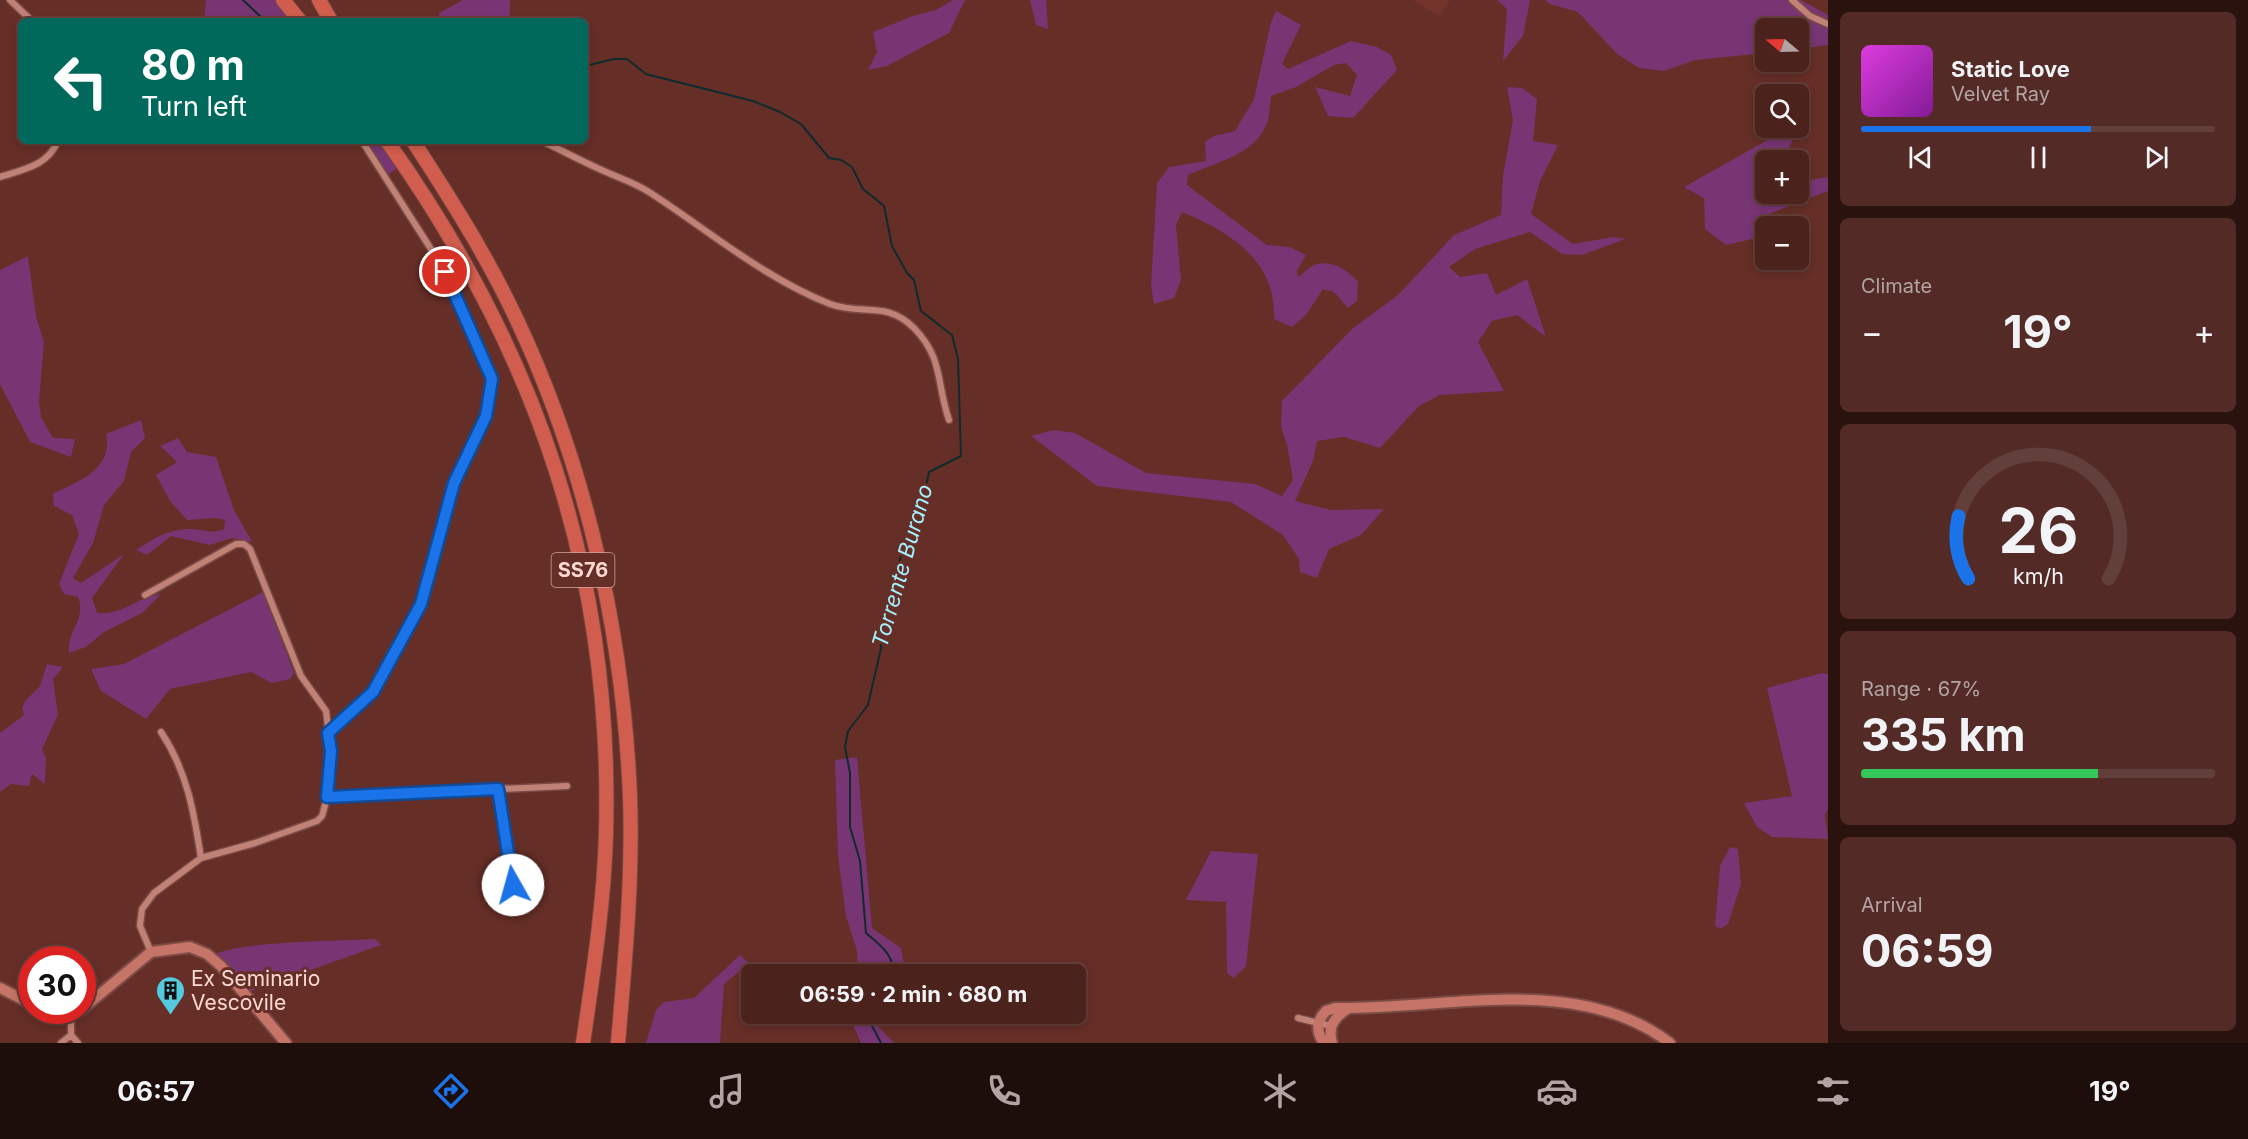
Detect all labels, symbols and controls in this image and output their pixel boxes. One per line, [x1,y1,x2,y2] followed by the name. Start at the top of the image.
[1755,18,1809,72] north arrow
[1755,18,1809,270] map controls
[141,39,245,90] text: 80 m
[42,42,120,120] icon: left
[1951,56,2070,82] text: Static Love
[1951,82,2050,106] text: Velvet Ray
[1755,84,1809,138] button: search
[141,90,247,123] text: Turn left
[1904,141,1937,174] icon: previous
[2022,141,2055,174] icon: pause
[2140,141,2173,174] icon: next
[1755,150,1809,204] button: +
[1755,216,1809,270] button: −
[419,246,470,297] pin
[428,255,461,288] icon: arrive
[1861,274,1932,298] text: Climate
[2003,304,2073,359] text: 19°
[1861,312,1883,352] text: −
[2193,312,2215,352] text: +
[866,481,938,651] water label: Torrente Burano
[1998,493,2078,568] text: 26
[552,553,614,587] road number: SS76
[2013,563,2063,589] text: km/h
[1861,677,1981,701] text: Range · 67%
[1861,707,2026,762] text: 335 km
[481,853,545,917] position arrow
[1861,893,1923,917] text: Arrival
[1861,923,1994,978] text: 06:59
[18,946,96,1024] speed limit sign: 30
[191,966,320,1015] place label: Ex Seminario Vescovile
[154,974,186,1016] building icon: Ex Seminario Vescovile
[800,981,1027,1007] text: 06:59 · 2 min · 680 m
[430,1070,472,1112] icon: directions
[706,1070,748,1112] icon: music
[983,1070,1025,1112] icon: phone
[1259,1070,1301,1112] icon: climate
[1536,1070,1578,1112] icon: car
[1812,1070,1854,1112] icon: filters
[117,1075,195,1108] text: 06:57
[2089,1075,2131,1108] text: 19°

